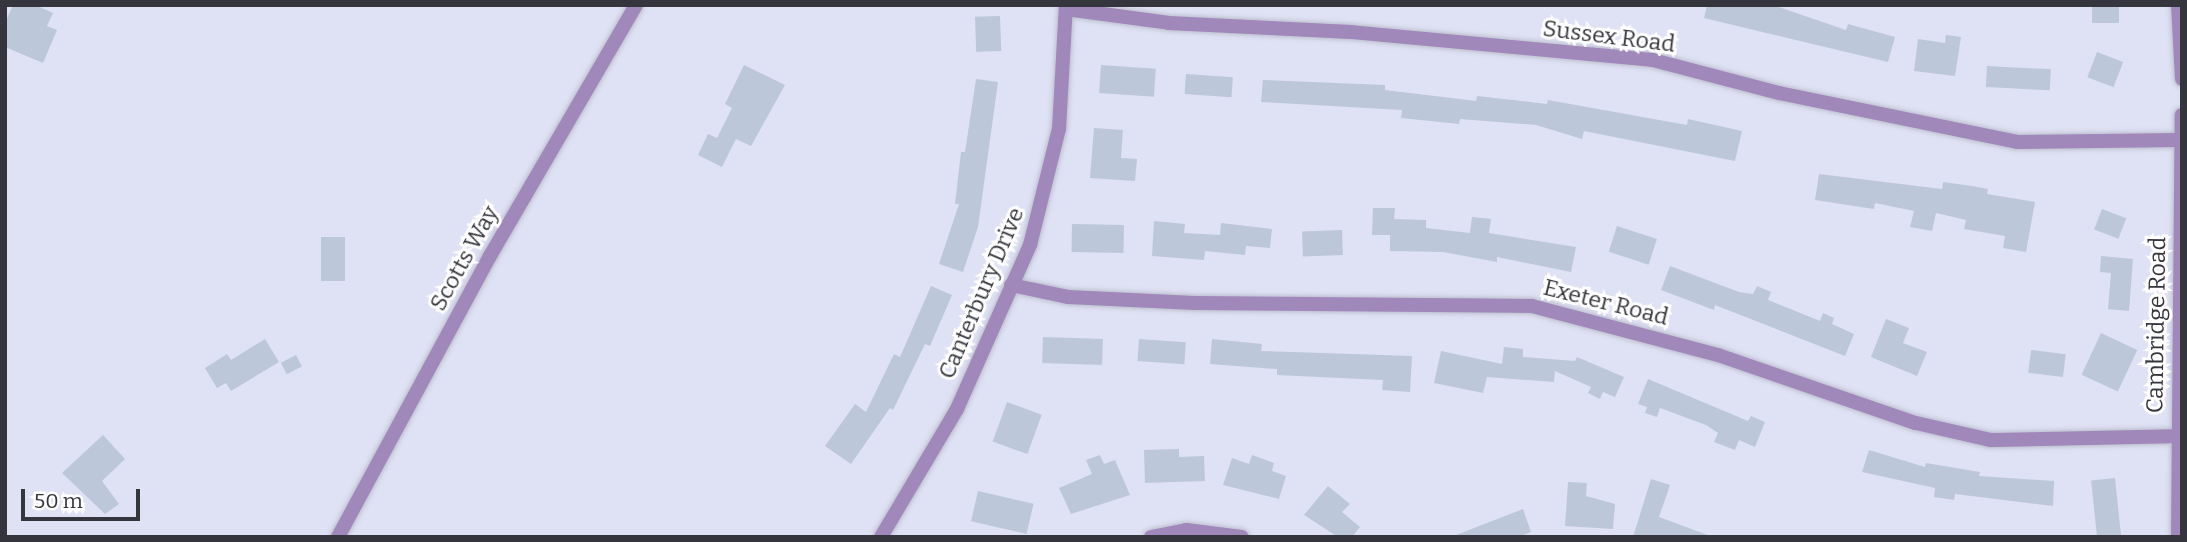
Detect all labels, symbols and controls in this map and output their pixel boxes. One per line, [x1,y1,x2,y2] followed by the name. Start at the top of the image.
[1541,14,1677,58] street label: Sussex Road
[424,201,504,315] street label: Scotts Way
[932,203,1030,383] street label: Canterbury Drive
[2141,237,2171,413] street label: Cambridge Road
[1541,273,1671,331] street label: Exeter Road
[24,476,144,520] scale bar
[34,488,83,514] text: 50 m

